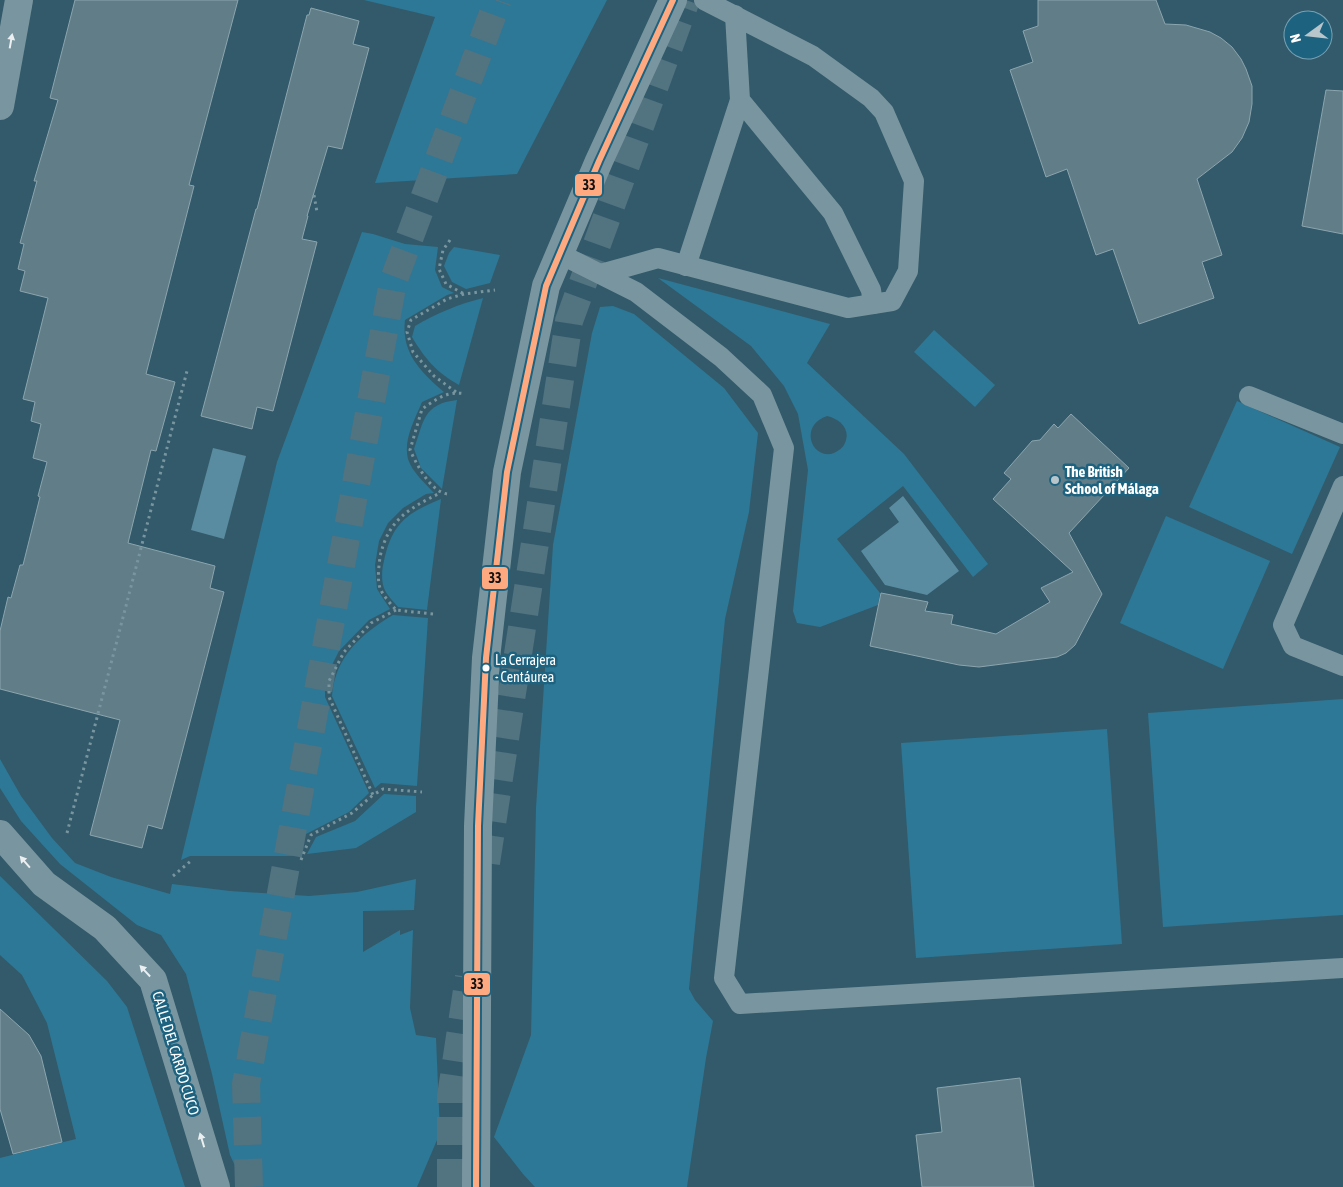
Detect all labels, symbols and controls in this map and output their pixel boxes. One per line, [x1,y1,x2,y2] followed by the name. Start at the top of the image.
[1283,10,1333,60] north arrow
[1287,32,1304,44] text: N
[8,33,16,49] one-way arrow
[574,173,603,197] line badge: 33
[582,177,596,193] text: 33
[1065,463,1159,497] place label: The British School of Málaga
[1049,474,1061,486] marker: The British School of Málaga
[481,566,509,590] line badge: 33
[488,570,502,586] text: 33
[495,652,556,685] place label: La Cerrajera - Centáurea
[481,663,491,673] marker: La Cerrajera - Centáurea
[19,857,31,869] one-way arrow
[139,965,151,977] one-way arrow
[463,972,491,996] line badge: 33
[470,976,484,992] text: 33
[149,989,203,1117] street label: CALLE DEL CARDO CUCO
[198,1133,206,1148] one-way arrow

